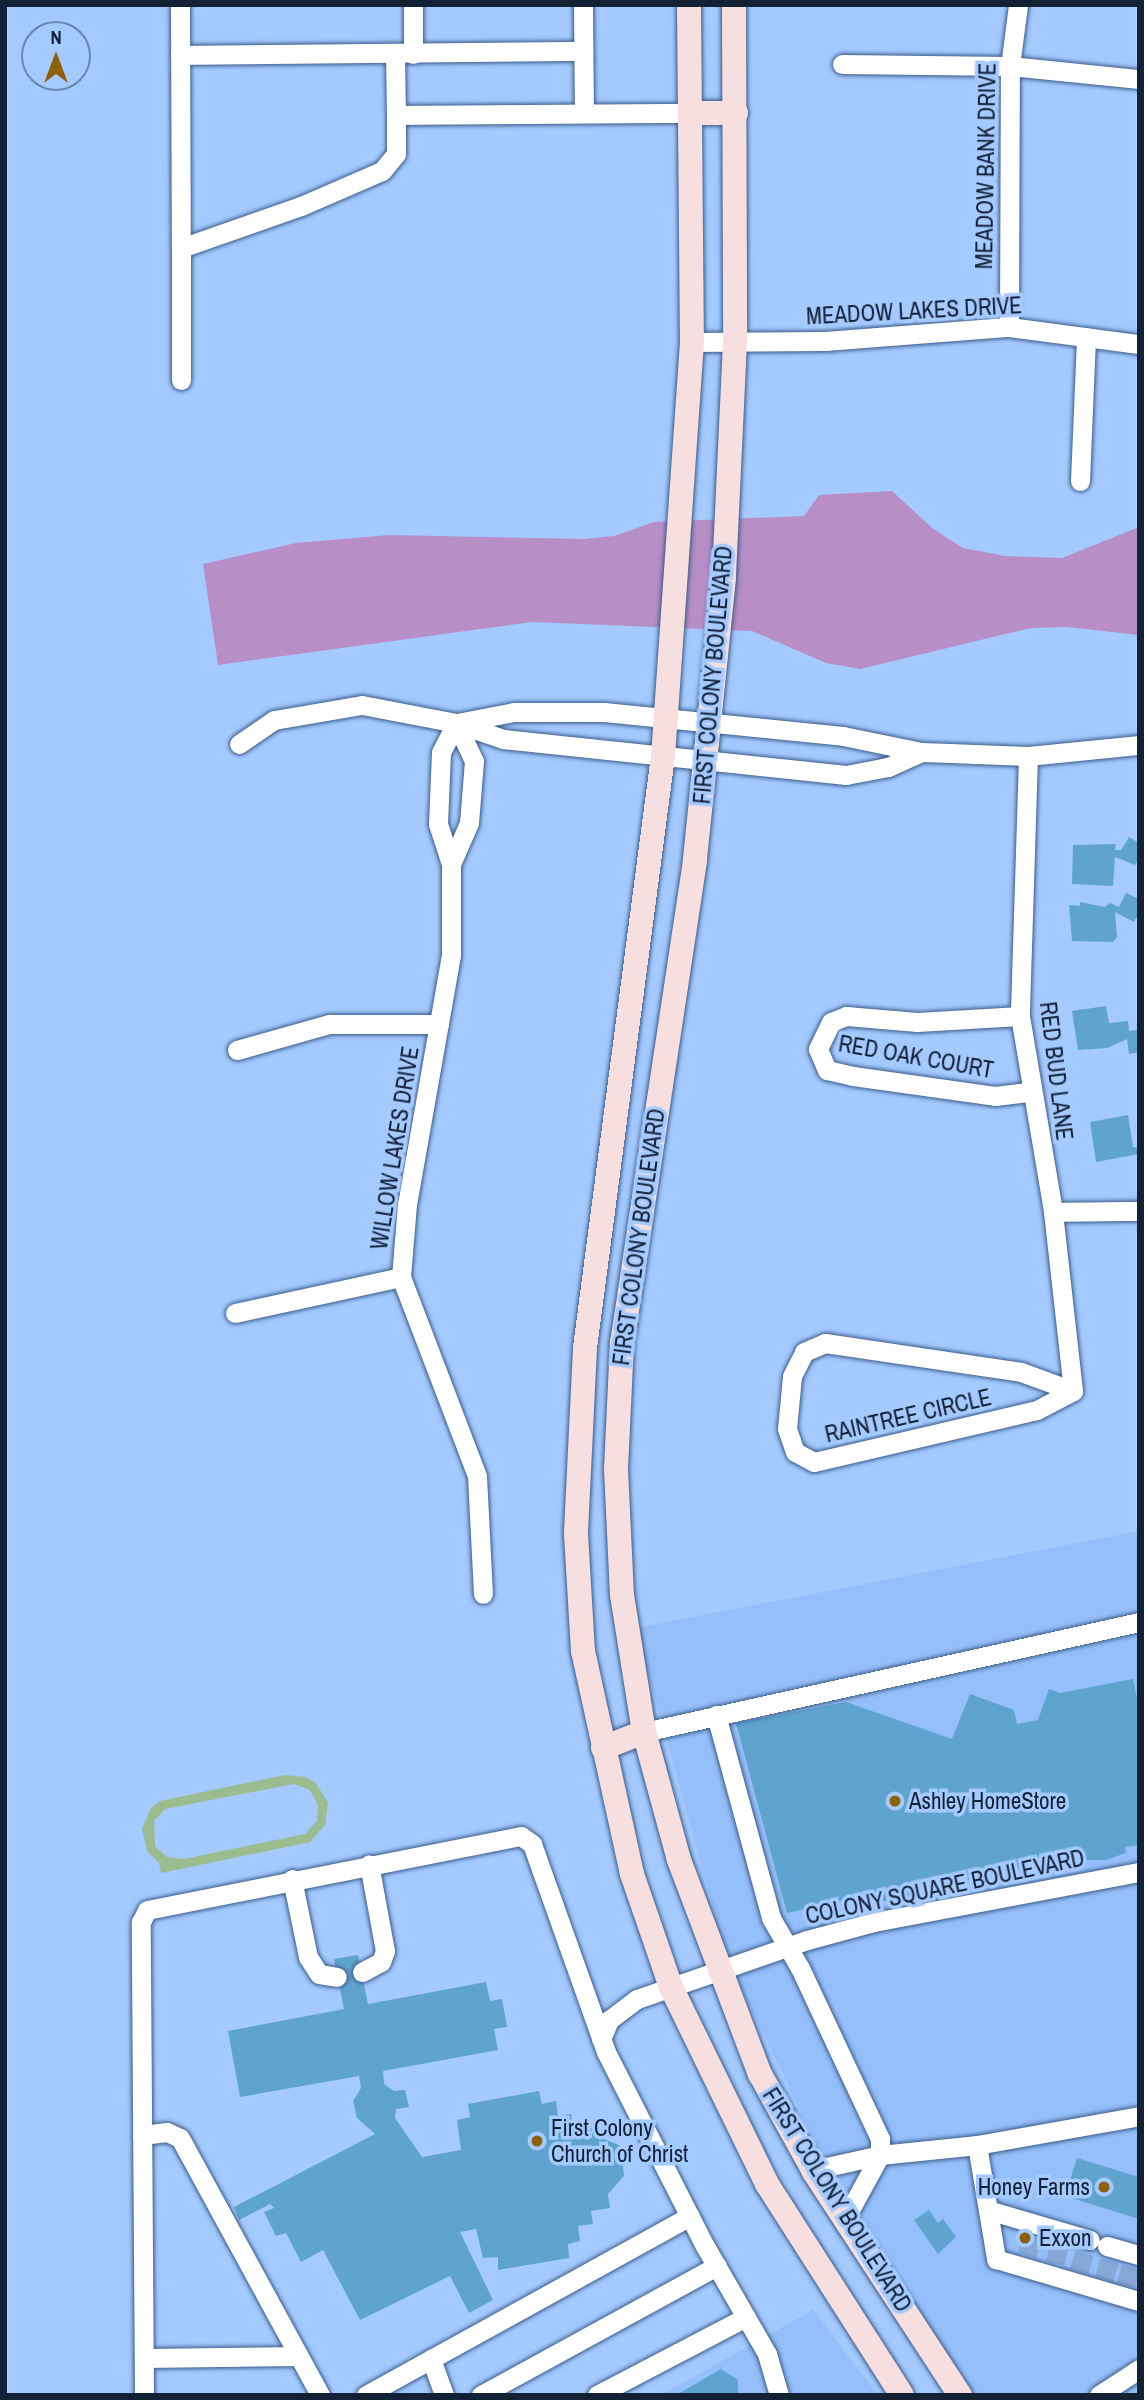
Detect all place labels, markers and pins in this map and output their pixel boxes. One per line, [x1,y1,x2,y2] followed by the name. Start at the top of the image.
[909,1787,1066,1815] place label: Ashley HomeStore
[887,1793,903,1809] marker: Ashley HomeStore
[551,2114,688,2168] place label: First Colony Church of Christ
[529,2133,545,2149] marker: First Colony Church of Christ
[978,2173,1090,2201] place label: Honey Farms
[1096,2179,1112,2195] marker: Honey Farms
[1039,2224,1091,2252] place label: Exxon
[1017,2230,1033,2246] marker: Exxon

